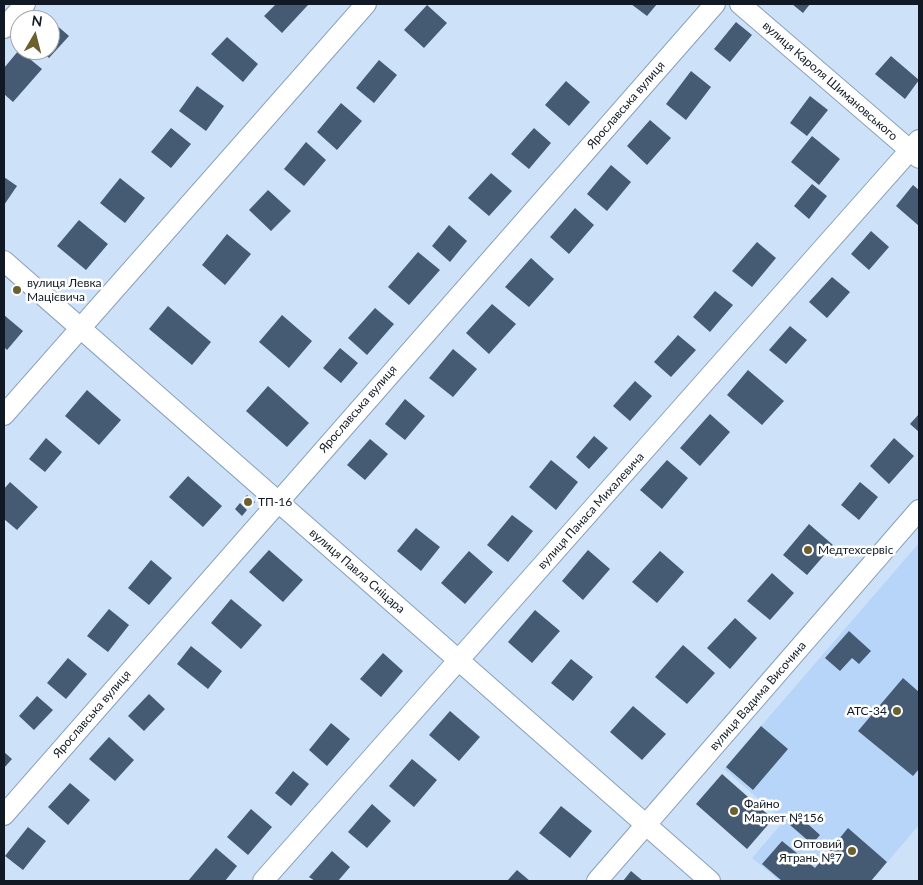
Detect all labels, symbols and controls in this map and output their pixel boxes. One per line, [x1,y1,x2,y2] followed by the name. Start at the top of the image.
[10,10,60,60] north arrow
[30,11,44,30] text: N
[760,18,900,144] street label: вулиця Кароля Шимановського
[584,58,668,152] street label: Ярославська вулиця
[27,276,102,304] place label: вулиця Левка Мацієвича
[11,284,23,296] marker: вулиця Левка Мацієвича
[316,362,400,456] street label: Ярославська вулиця
[535,450,647,572] street label: вулиця Панаса Михалевича
[258,495,292,509] place label: ТП-16
[242,496,254,508] marker: ТП-16
[306,526,408,616] street label: вулиця Павла Сніцара
[818,543,893,557] place label: Медтехсервіс
[802,544,814,556] marker: Медтехсервіс
[707,639,809,753] street label: вулиця Вадима Височина
[50,667,134,761] street label: Ярославська вулиця
[847,704,887,718] place label: АТС-34
[891,705,903,717] marker: АТС-34
[744,797,824,825] place label: Файно Маркет №156
[728,805,740,817] marker: Файно Маркет №156
[779,837,842,865] place label: Оптовий Ятрань №7
[846,845,858,857] marker: Оптовий Ятрань №7

